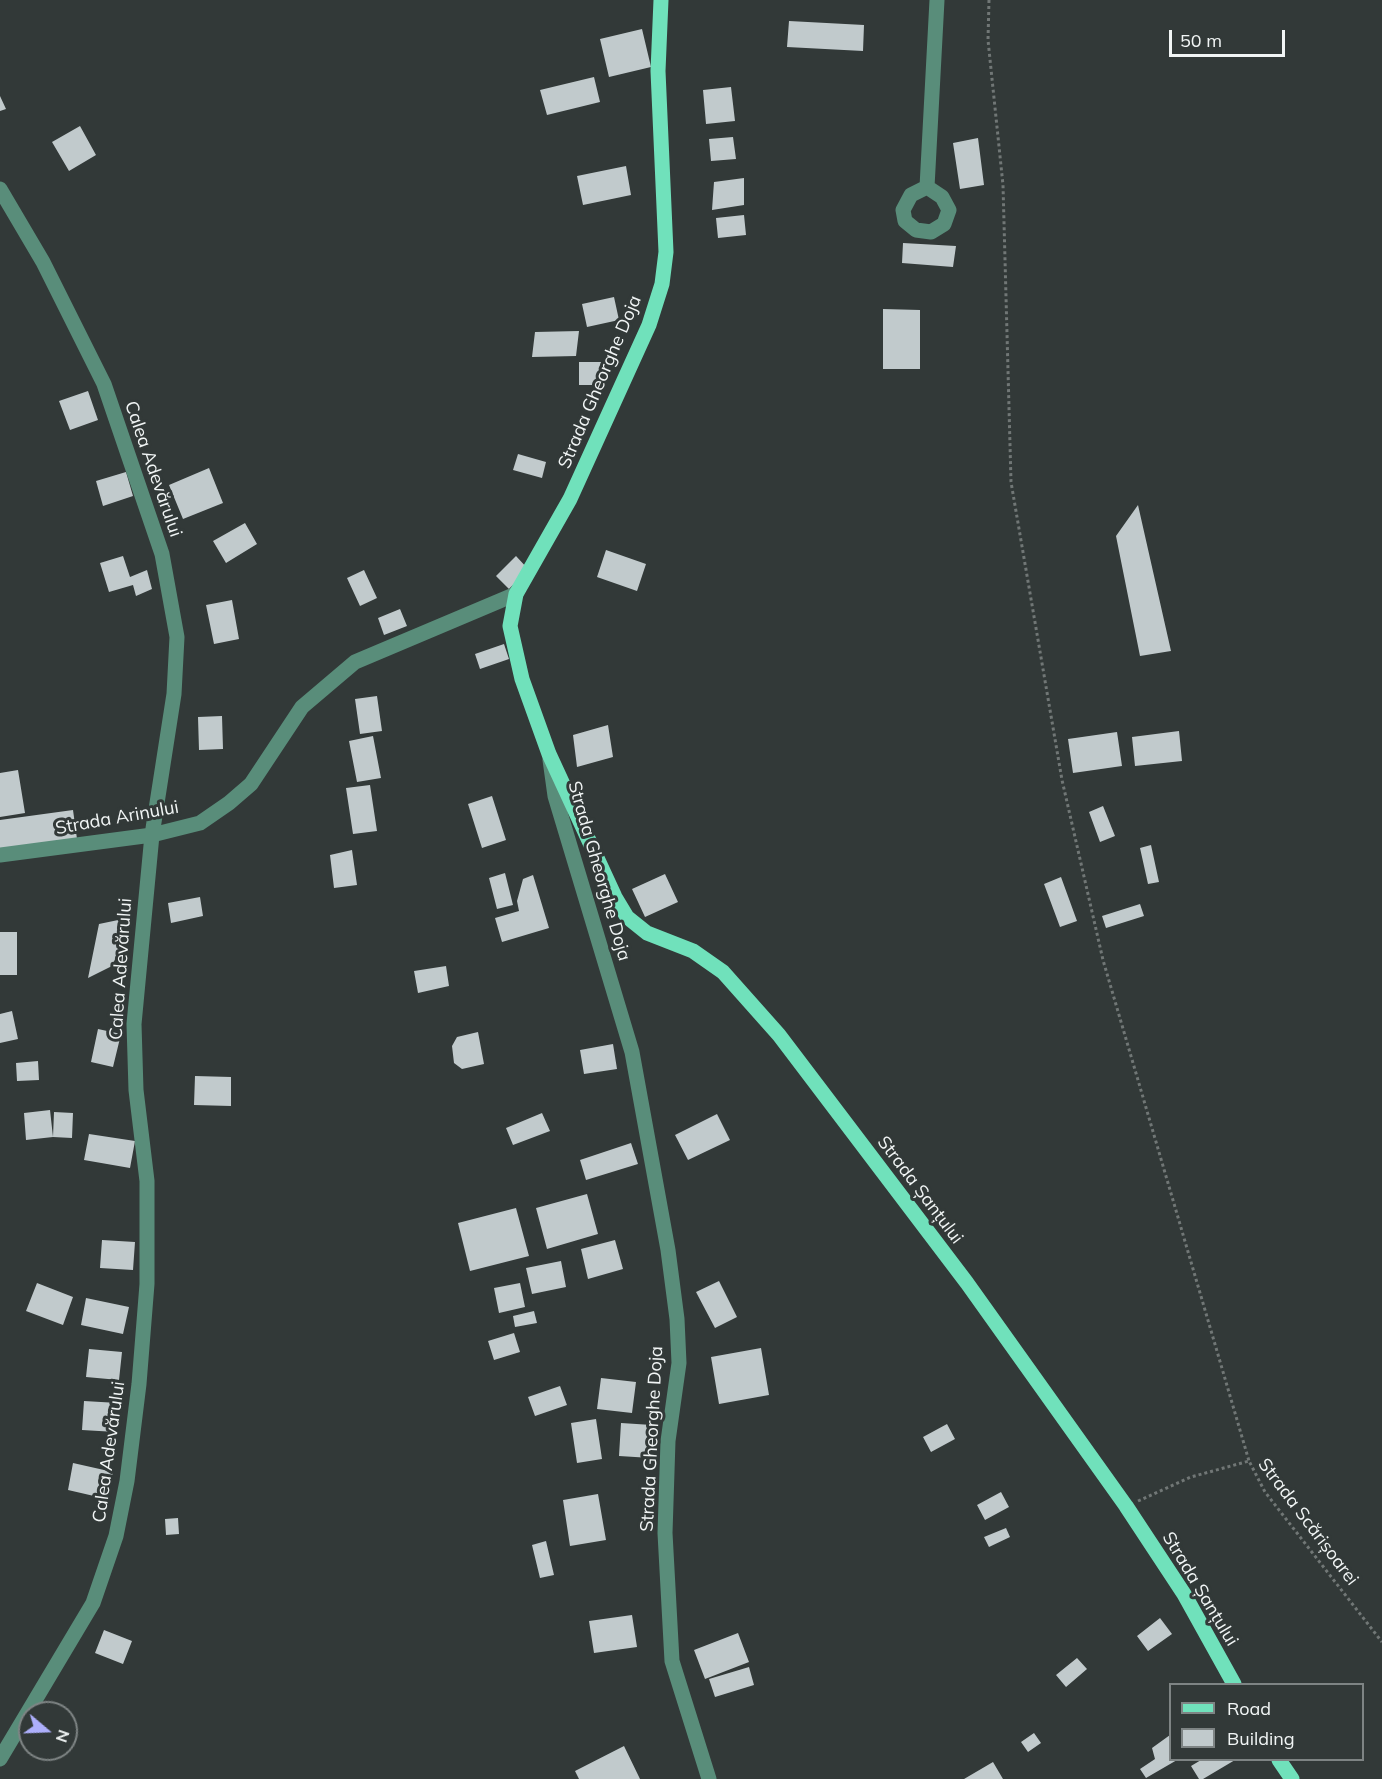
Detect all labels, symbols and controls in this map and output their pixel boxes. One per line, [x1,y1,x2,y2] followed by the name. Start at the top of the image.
[1172,18,1288,56] scale bar
[1180,29,1222,52] text: 50 m
[554,292,646,472] street label: Strada Gheorghe Doja
[120,398,186,540] street label: Calea Adevărului
[563,779,635,963] street label: Strada Gheorghe Doja
[54,797,180,839] street label: Strada Arinului
[105,897,137,1041] street label: Calea Adevărului
[872,1132,968,1248] street label: Strada Șanțului
[636,1346,668,1532] street label: Strada Gheorghe Doja
[88,1380,130,1524] street label: Calea Adevărului
[1253,1454,1363,1590] street label: Strada Scărișoarei
[1157,1528,1243,1650] street label: Strada Șanțului
[1169,1683,1364,1761] legend
[1227,1697,1271,1720] text: Road
[18,1701,78,1761] north arrow
[52,1727,75,1745] text: N
[1227,1727,1295,1750] text: Building

